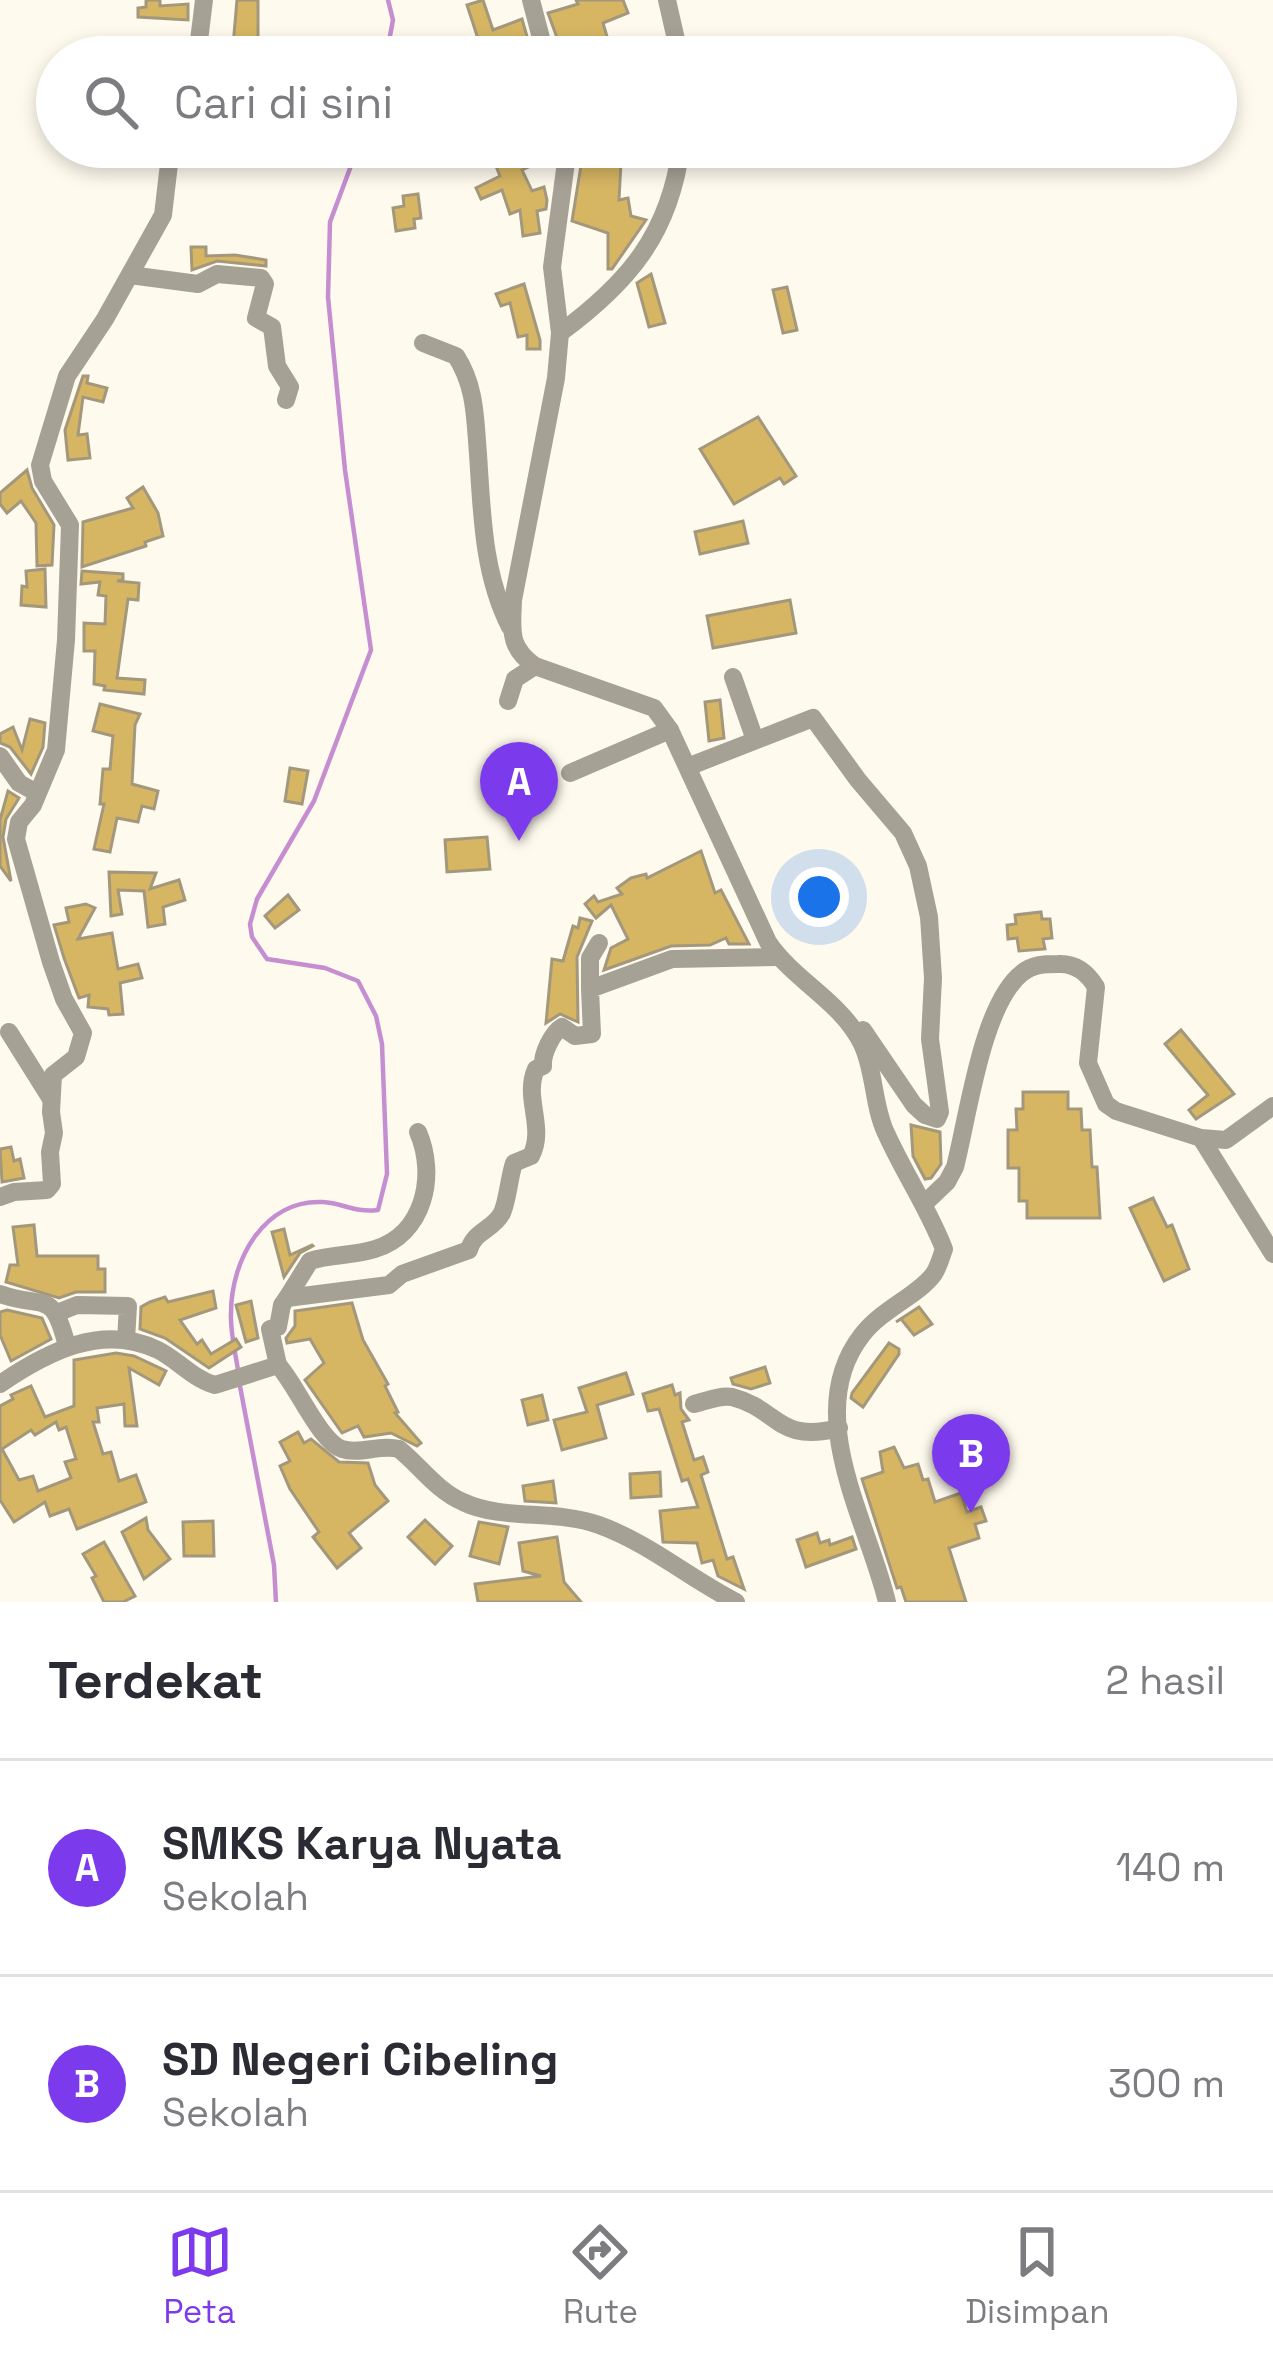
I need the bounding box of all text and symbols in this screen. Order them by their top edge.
search box [36,36,1237,168]
icon: search [78,69,144,135]
text: Cari di sini [174,74,393,131]
pin: A [480,742,558,841]
your location [789,867,849,927]
pin: B [932,1414,1010,1513]
text: Terdekat [48,1648,263,1713]
text: 2 hasil [1106,1656,1225,1705]
text: SMKS Karya Nyata [162,1815,561,1872]
text: A [75,1843,99,1892]
text: 140 m [1116,1843,1225,1892]
text: Sekolah [162,1872,309,1921]
text: SD Negeri Cibeling [162,2031,559,2088]
text: B [74,2059,100,2108]
text: 300 m [1108,2059,1225,2108]
text: Sekolah [162,2088,309,2137]
tab: Peta [164,2219,236,2333]
tab: Rute [563,2219,638,2333]
tab: Disimpan [965,2219,1109,2333]

